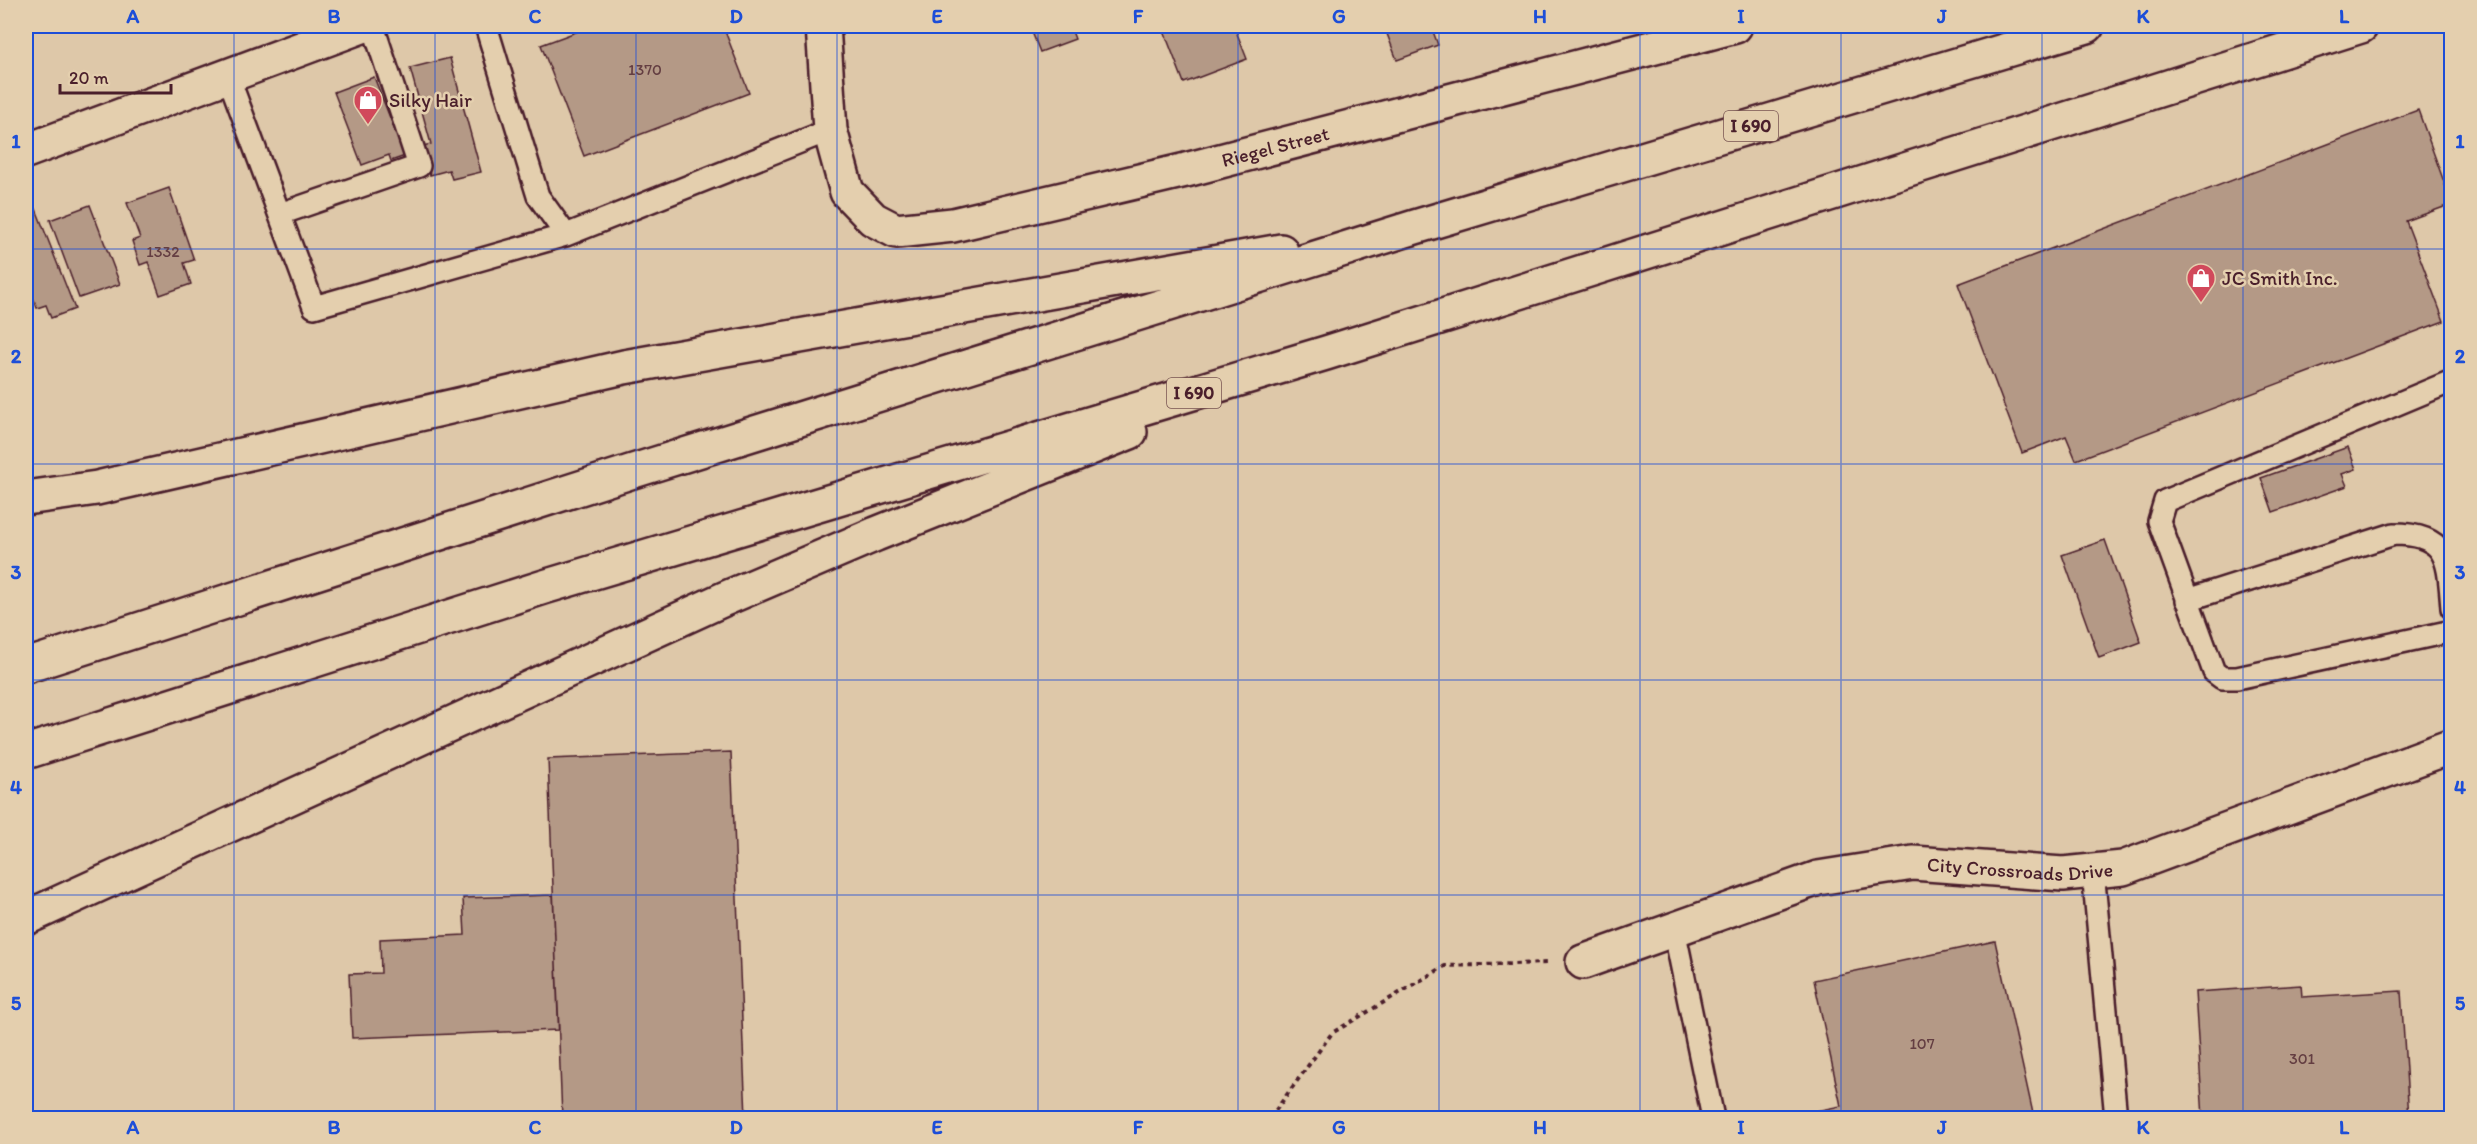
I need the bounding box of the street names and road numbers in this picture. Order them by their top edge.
road number: I 690 [1724,111,1778,141]
street label: Riegel Street [1219,121,1332,172]
road number: I 690 [1167,378,1221,408]
street label: City Crossroads Drive [1926,852,2114,886]

